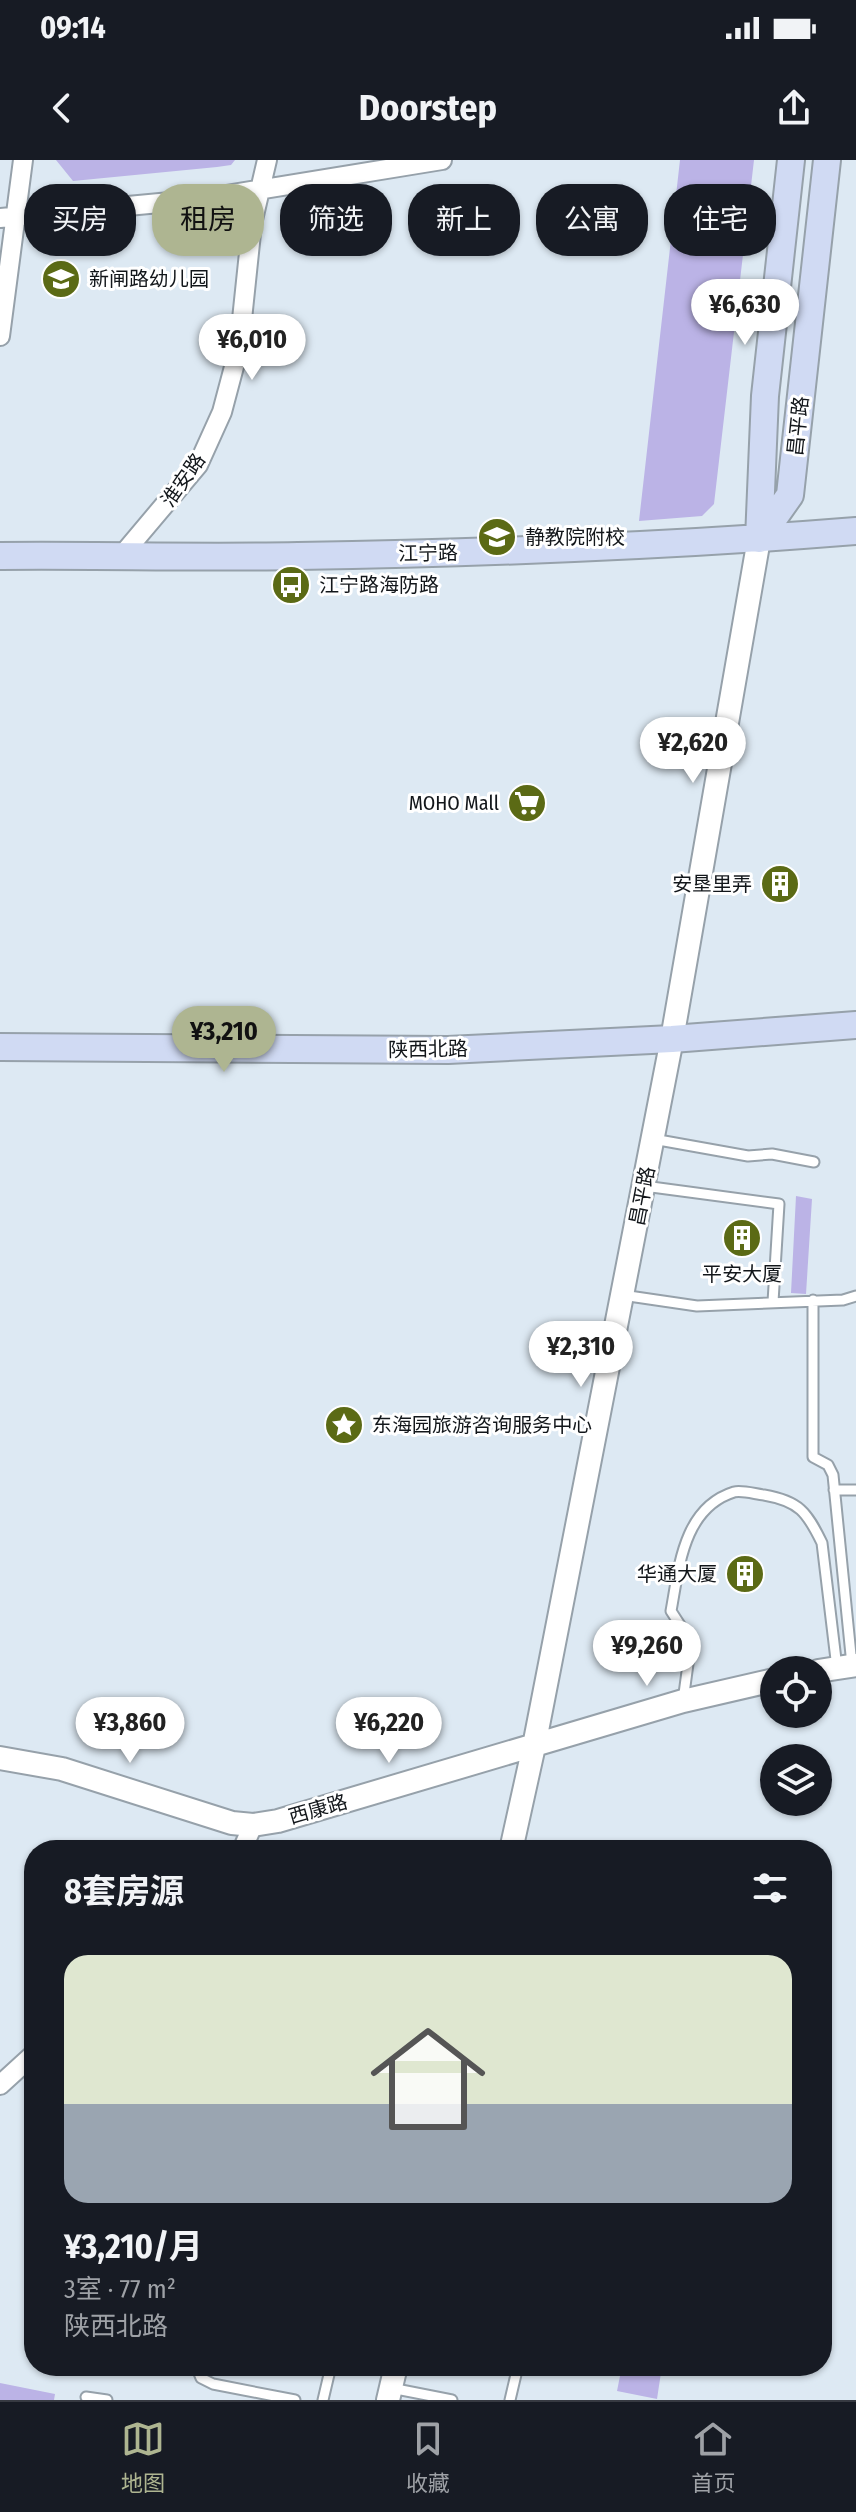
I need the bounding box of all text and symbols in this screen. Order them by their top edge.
text: 09:14 [40,10,106,46]
icon: back [40,86,84,130]
text: Doorstep [359,86,497,130]
icon: share [772,86,816,130]
chip: 买房 [24,184,136,256]
chip: 租房 [152,184,264,256]
chip: 筛选 [280,184,392,256]
chip: 新上 [408,184,520,256]
chip: 公寓 [536,184,648,256]
chip: 住宅 [664,184,776,256]
school or university icon: 新闸路幼儿园 [40,258,82,300]
place label: 新闸路幼儿园 [89,267,209,291]
pin: ¥6,630 [680,279,810,347]
text: ¥6,630 [709,289,781,320]
pin: ¥6,010 [187,314,317,382]
text: ¥6,010 [217,324,287,355]
street label: 昌平路 [783,395,813,457]
street label: 淮安路 [156,449,210,511]
school or university icon: 静教院附校 [476,516,518,558]
place label: 静教院附校 [525,525,625,549]
street label: 江宁路 [398,540,458,566]
bus stop icon: 江宁路海防路 [270,564,312,606]
place label: 江宁路海防路 [319,573,439,597]
pin: ¥2,620 [628,717,758,785]
text: ¥2,620 [658,727,728,758]
supermarket icon: MOHO Mall [506,782,548,824]
place label: MOHO Mall [409,791,499,815]
building icon: 安垦里弄 [759,863,801,905]
place label: 安垦里弄 [672,872,752,896]
pin: ¥3,210 [159,1006,289,1074]
text: ¥3,210 [190,1016,258,1047]
street label: 陕西北路 [388,1036,468,1062]
street label: 昌平路 [624,1164,660,1228]
building icon: 平安大厦 [721,1217,763,1259]
place label: 平安大厦 [702,1262,782,1286]
pin: ¥2,310 [516,1321,646,1389]
text: ¥2,310 [547,1331,615,1362]
place icon: 东海园旅游咨询服务中心 [323,1404,365,1446]
place label: 东海园旅游咨询服务中心 [372,1413,592,1437]
building icon: 华通大厦 [724,1553,766,1595]
place label: 华通大厦 [637,1562,717,1586]
pin: ¥9,260 [582,1620,712,1688]
text: ¥9,260 [611,1630,683,1661]
map controls [760,1656,832,1816]
button: locate [760,1656,832,1728]
pin: ¥3,860 [65,1697,195,1765]
pin: ¥6,220 [324,1697,454,1765]
text: ¥3,860 [94,1707,166,1738]
text: ¥6,220 [354,1707,424,1738]
button: layers [760,1744,832,1816]
street label: 西康路 [286,1789,350,1829]
icon: filters [748,1866,792,1910]
text: 8套房源 [64,1871,184,1912]
icon: home [356,2007,500,2151]
text: ¥3,210/月 [64,2226,203,2267]
text: 3室 · 77 m² [64,2274,176,2305]
text: 陕西北路 [64,2311,168,2342]
tab: 地图 [121,2417,165,2497]
tab: 收藏 [406,2417,450,2497]
tab: 首页 [691,2417,735,2497]

